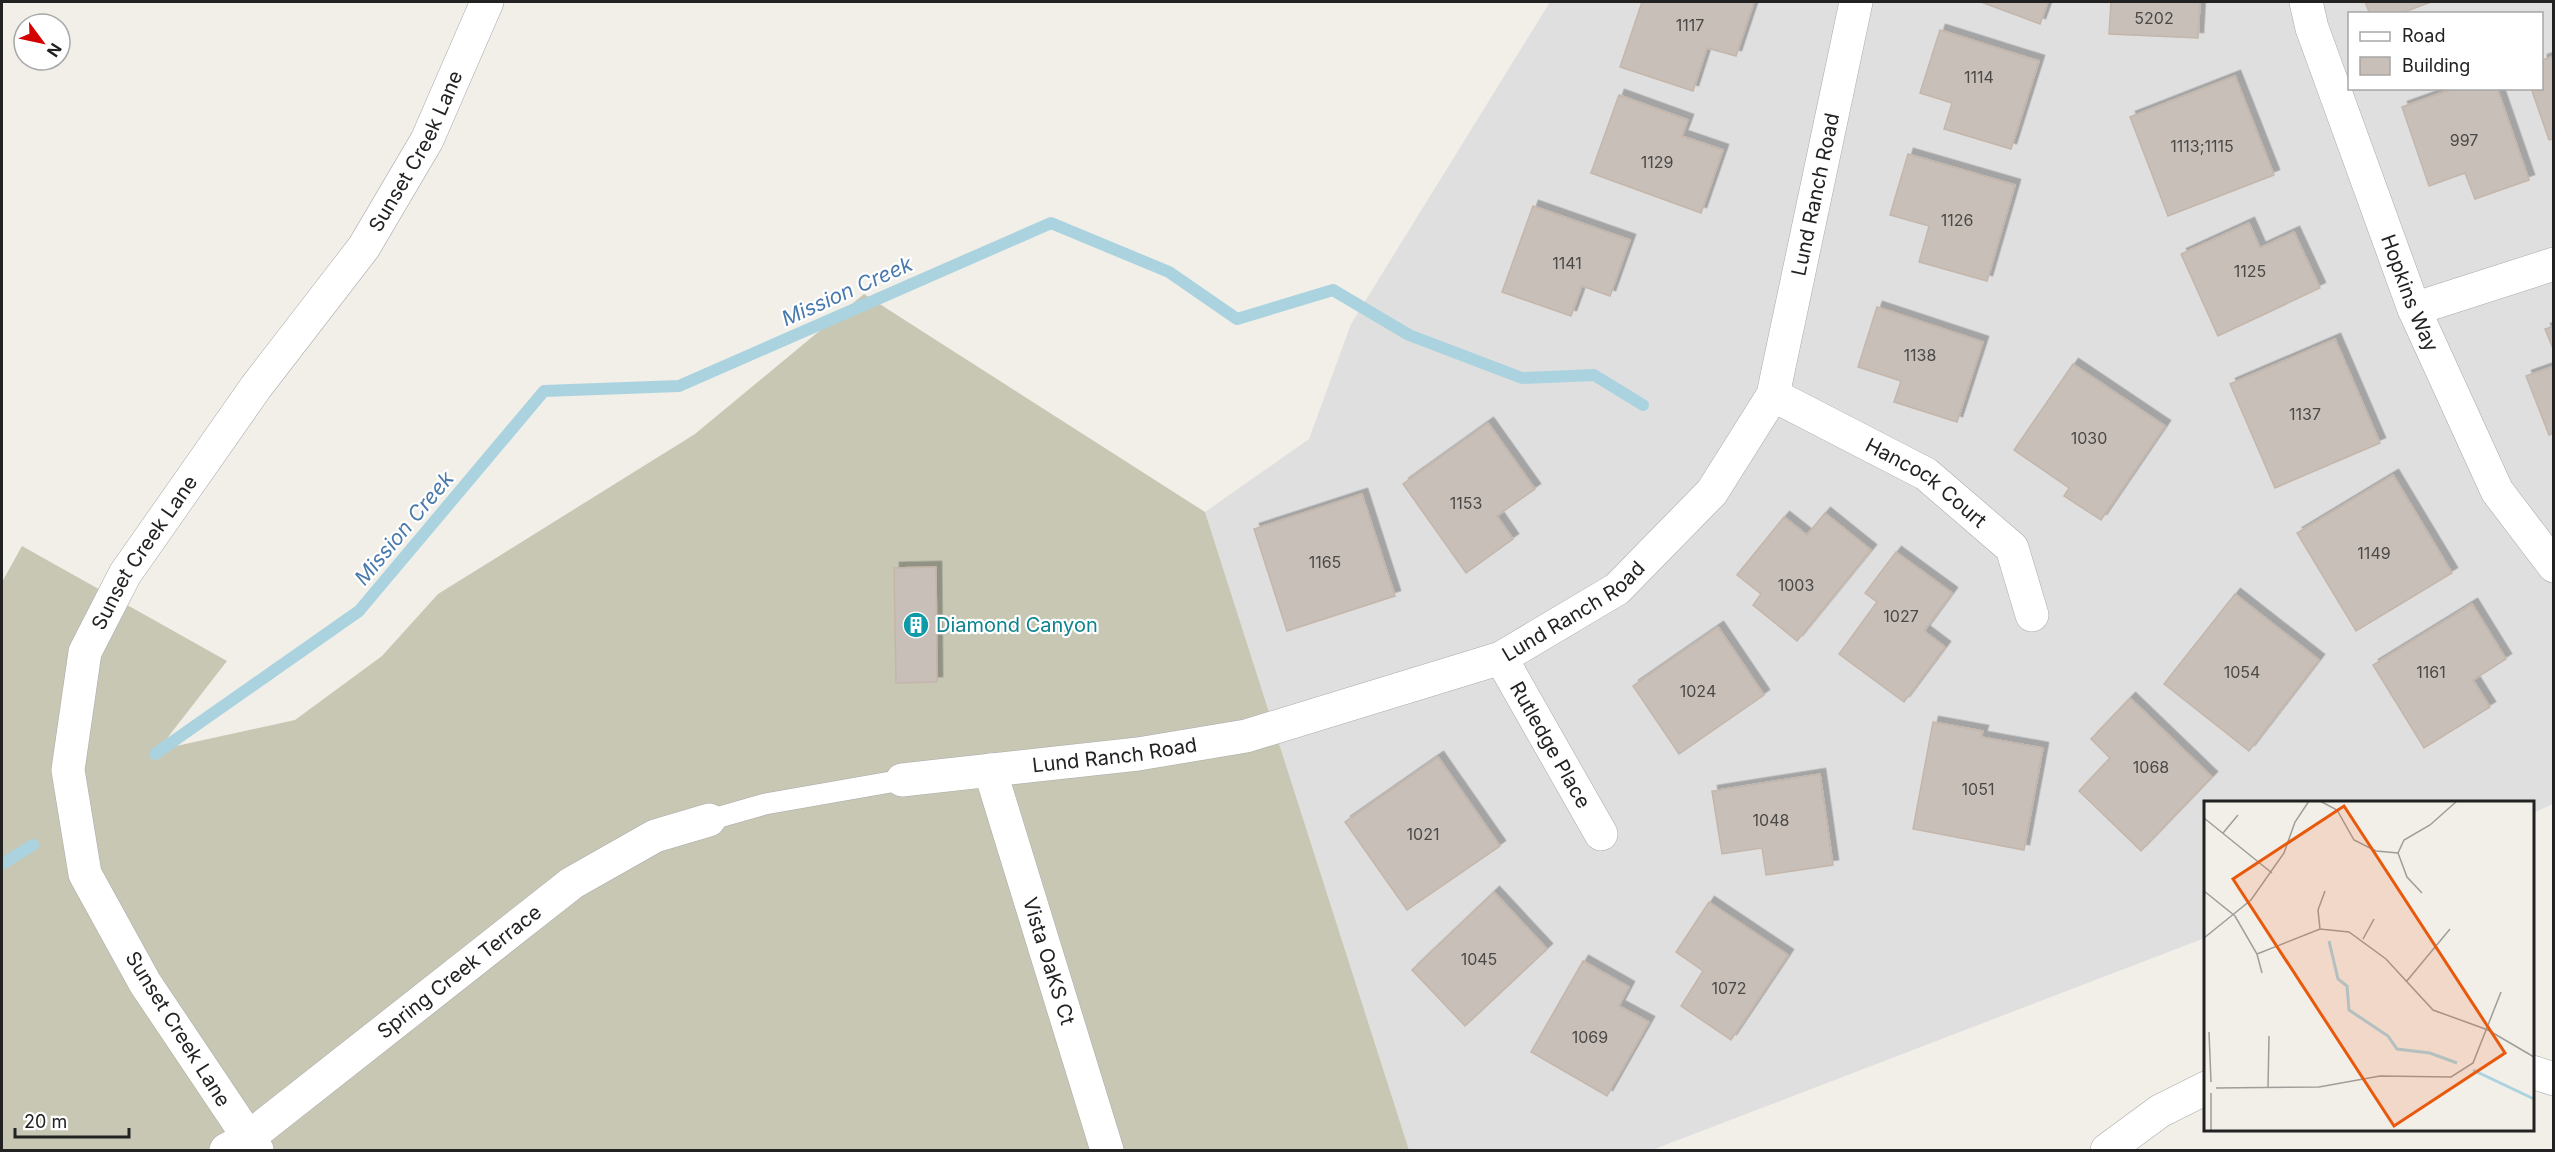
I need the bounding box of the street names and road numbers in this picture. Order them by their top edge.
street label: Sunset Creek Lane [364,67,468,236]
street label: Lund Ranch Road [1787,111,1844,278]
street label: Hopkins Way [2376,231,2444,355]
street label: Hancock Court [1862,433,1992,533]
street label: Sunset Creek Lane [86,471,202,634]
street label: Lund Ranch Road [1498,556,1650,667]
street label: Rutledge Place [1505,677,1596,812]
street label: Lund Ranch Road [1031,732,1199,778]
street label: Vista OaKS Ct [1018,894,1080,1028]
street label: Spring Creek Terrace [373,900,546,1044]
street label: Sunset Creek Lane [120,947,236,1111]

